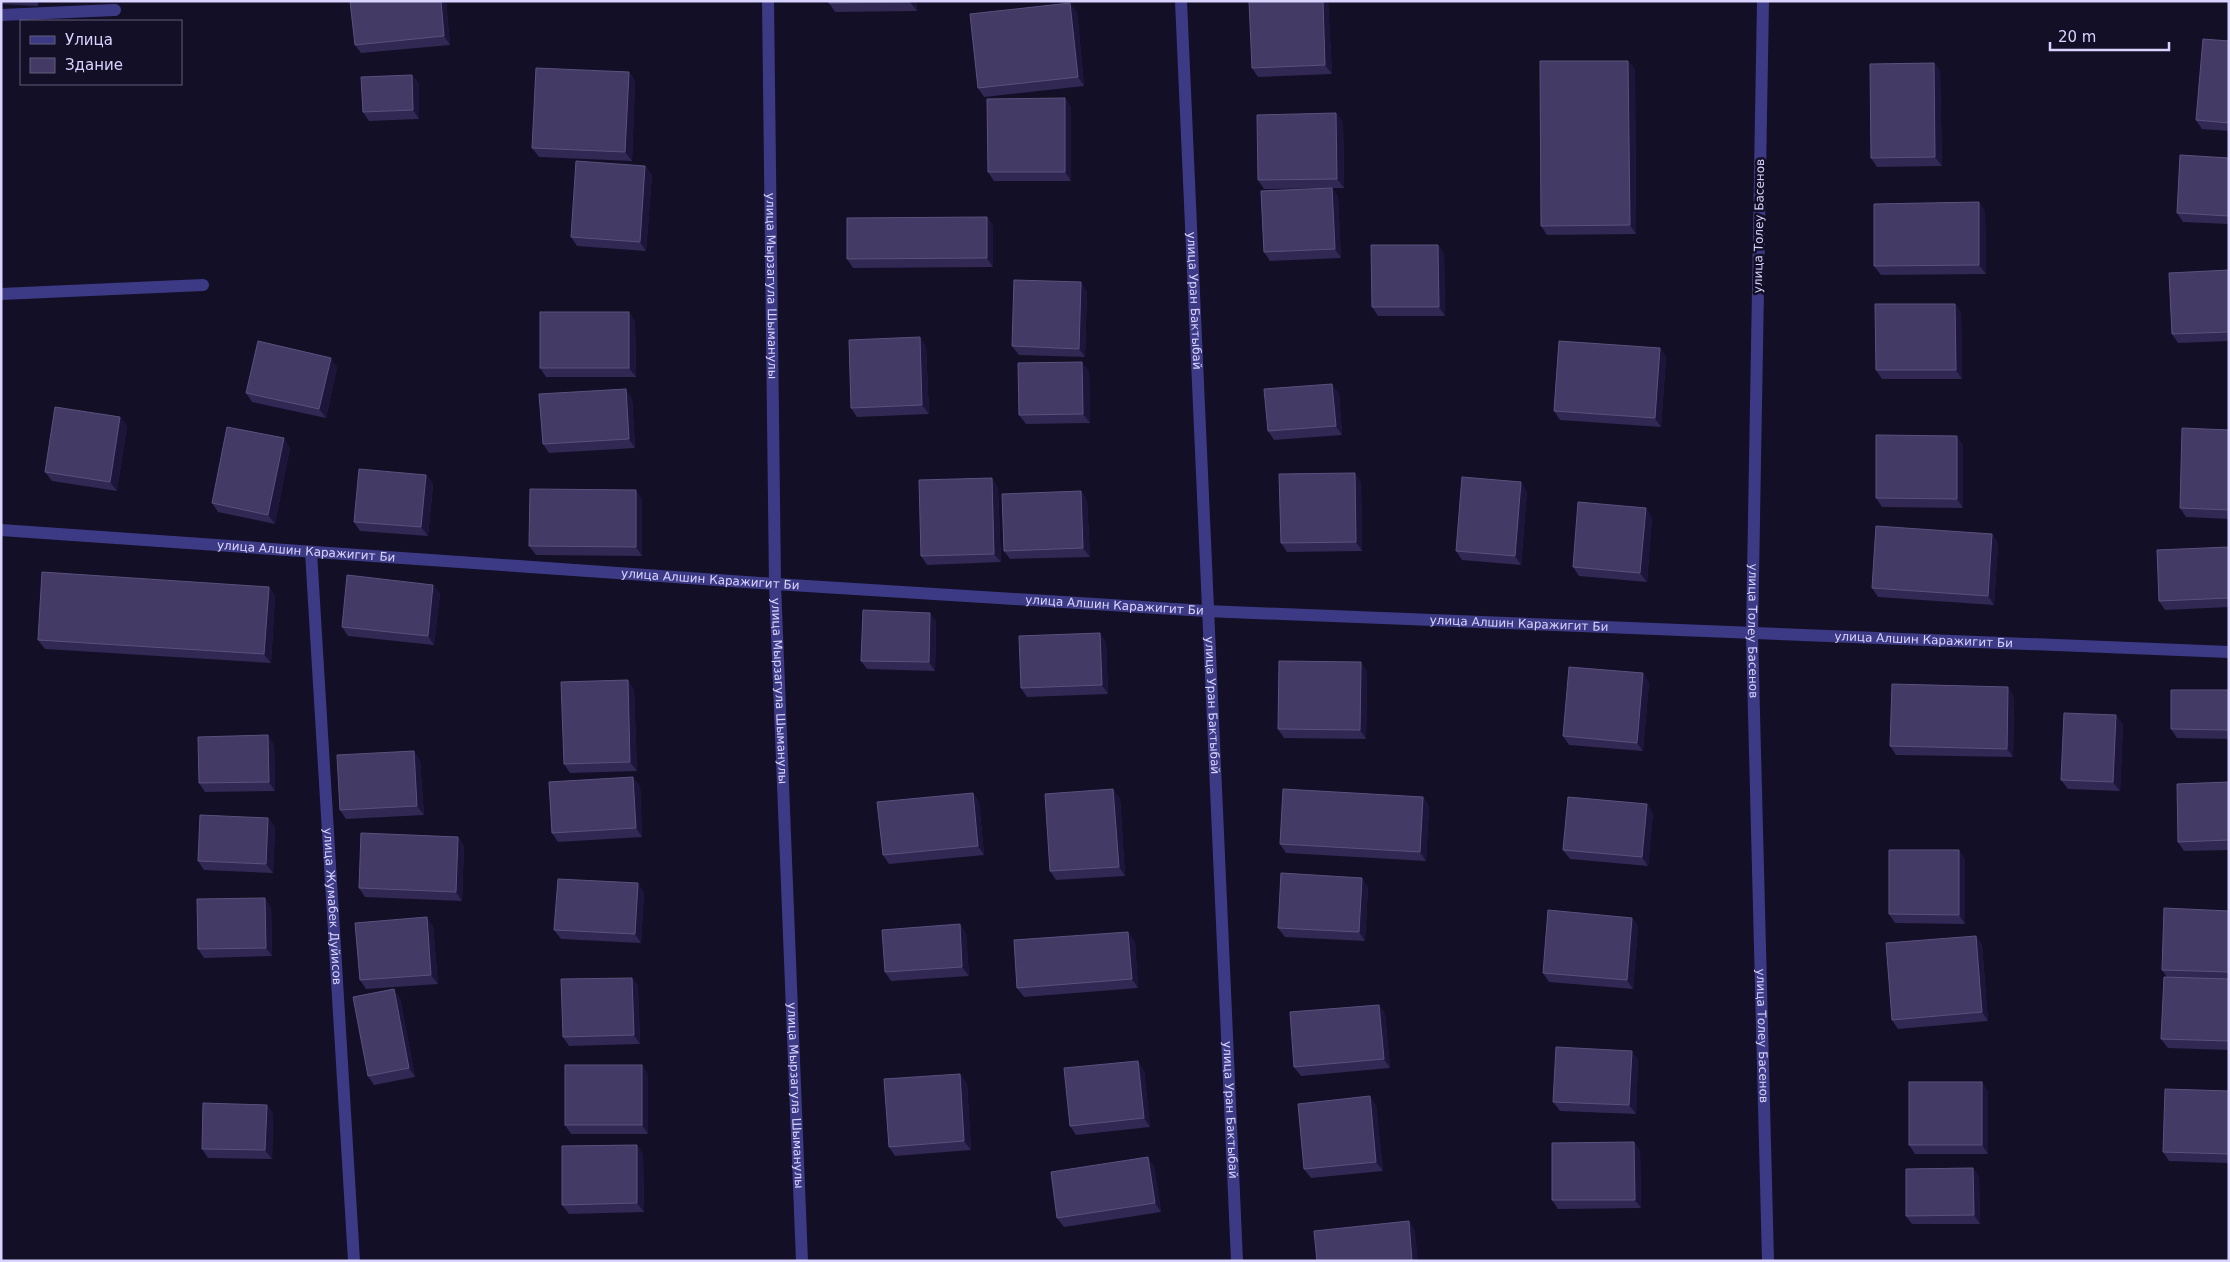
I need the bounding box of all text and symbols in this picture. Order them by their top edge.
legend [20,20,182,85]
scale bar [2050,20,2169,52]
text: 20 m [2058,28,2096,46]
text: Улица [65,31,113,49]
text: Здание [65,56,123,74]
street label: улица Толеу Басенов [1751,159,1767,293]
street label: улица Мырзагула Шыманулы [763,193,780,379]
street label: улица Уран Бактыбай [1184,232,1204,370]
street label: улица Алшин Каражигит Би [217,538,396,565]
street label: улица Толеу Басенов [1745,564,1761,698]
street label: улица Алшин Каражигит Би [621,566,800,593]
street label: улица Алшин Каражигит Би [1025,593,1204,618]
street label: улица Мырзагула Шыманулы [769,598,790,784]
street label: улица Алшин Каражигит Би [1429,613,1609,634]
street label: улица Алшин Каражигит Би [1834,629,2013,650]
street label: улица Уран Бактыбай [1202,636,1222,774]
street label: улица Жумабек Дуйисов [321,827,344,985]
street label: улица Толеу Басенов [1754,968,1771,1103]
street label: улица Мырзагула Шыманулы [785,1002,806,1189]
street label: улица Уран Бактыбай [1220,1041,1240,1179]

